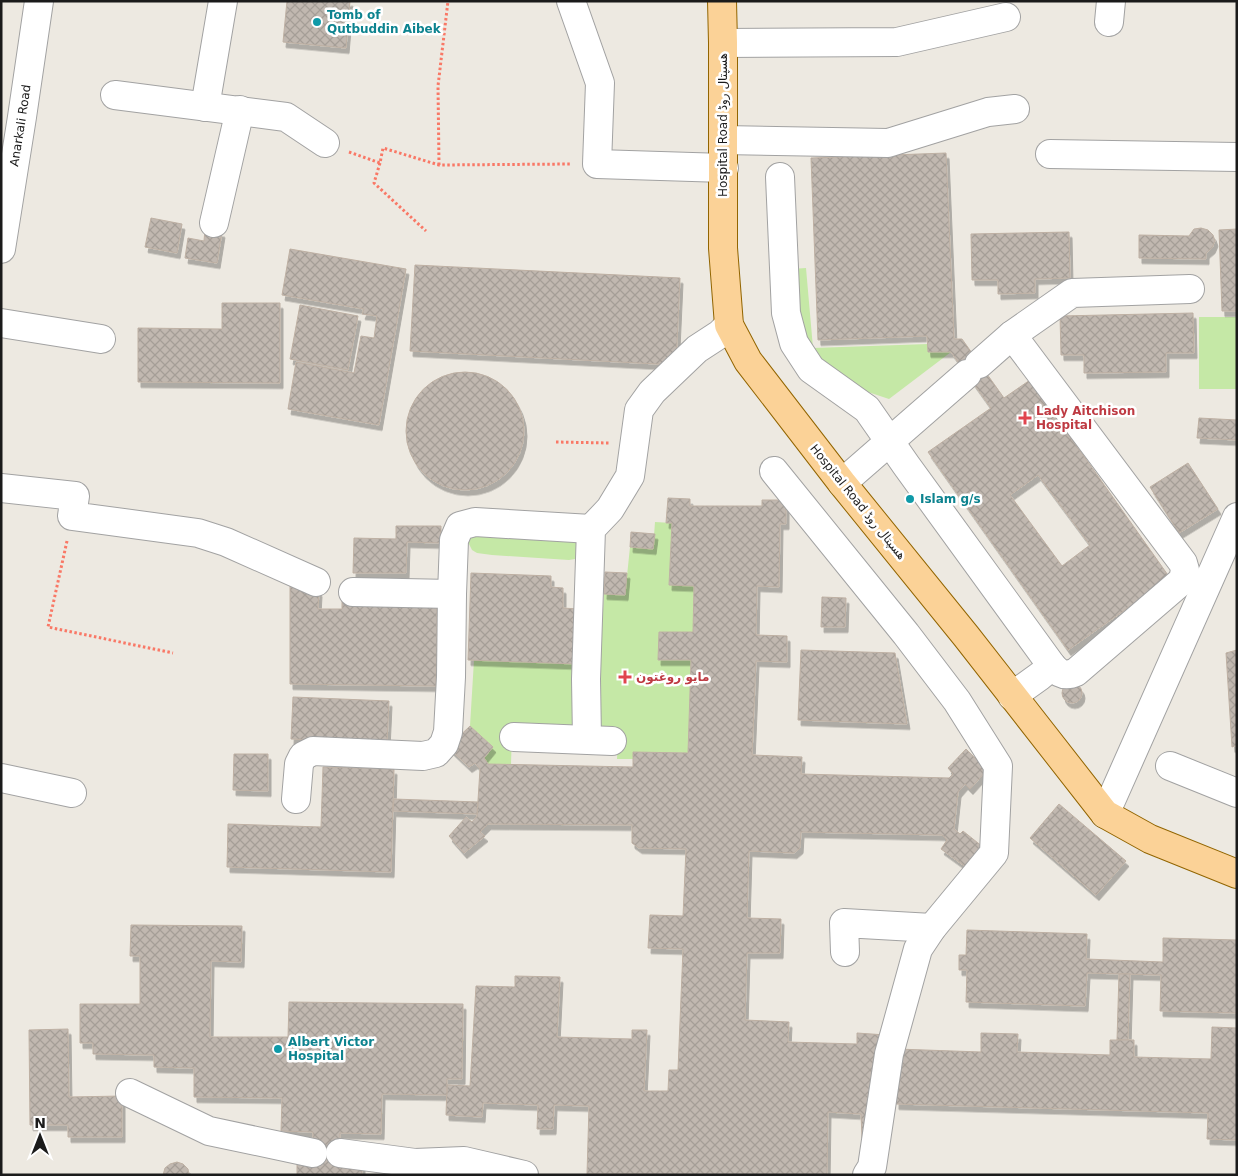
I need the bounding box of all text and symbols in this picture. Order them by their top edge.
place label: Tomb of Qutbuddin Aibek [327,8,442,36]
marker: Tomb of Qutbuddin Aibek [311,16,323,28]
street label: Hospital Road ھسپتال روڈ [716,53,731,197]
street label: Anarkali Road [7,84,34,168]
place label: Lady Aitchison Hospital [1036,404,1135,432]
marker: Lady Aitchison Hospital [1018,411,1032,425]
street label: Hospital Road ھسپتال روڈ [806,442,909,563]
place label: Islam g/s [920,492,981,506]
marker: Islam g/s [904,493,916,505]
marker: مایو روغتون [618,670,632,684]
place label: مایو روغتون [636,670,709,685]
place label: Albert Victor Hospital [288,1035,374,1063]
marker: Albert Victor Hospital [272,1043,284,1055]
north arrow [15,1111,65,1161]
text: N [34,1115,46,1131]

